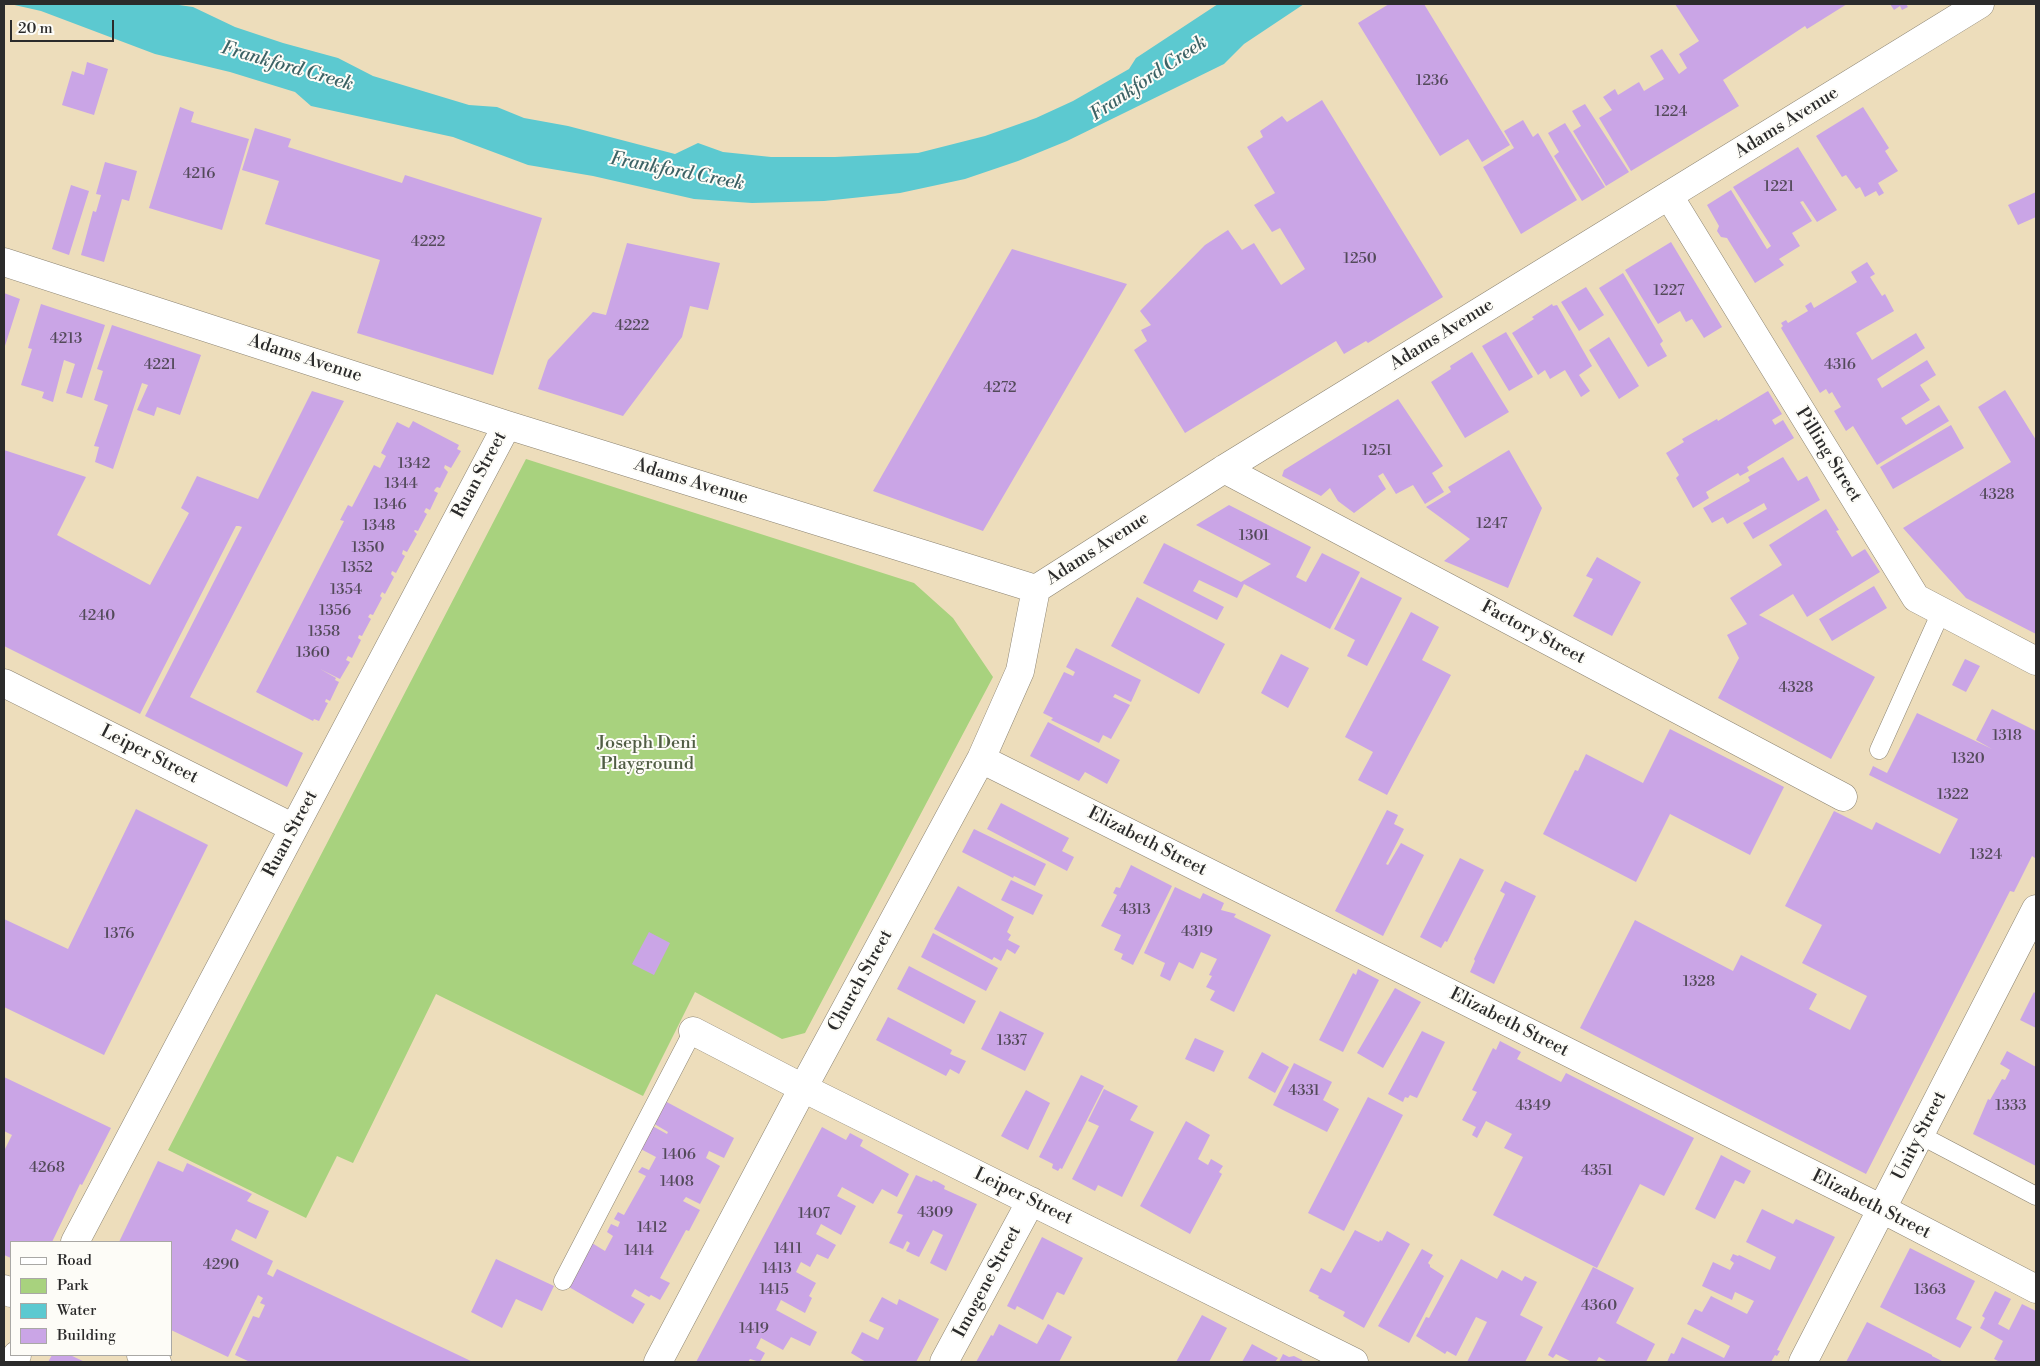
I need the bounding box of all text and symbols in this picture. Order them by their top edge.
scale bar [12,10,116,42]
text: 20 m [18,19,53,38]
water label: Frankford Creek [1086,31,1212,127]
water label: Frankford Creek [218,37,356,97]
house number: 1236 [1416,72,1448,90]
street label: Adams Avenue [1731,83,1843,163]
house number: 1224 [1655,103,1687,121]
water label: Frankford Creek [608,148,746,196]
house number: 4216 [183,165,215,183]
house number: 1221 [1764,178,1794,196]
house number: 4222 [411,233,445,251]
house number: 1250 [1343,250,1377,268]
house number: 1227 [1653,282,1685,300]
street label: Adams Avenue [1386,295,1498,375]
house number: 4222 [615,317,649,335]
house number: 4213 [50,330,82,348]
street label: Adams Avenue [246,330,364,388]
house number: 4221 [144,356,176,374]
house number: 4316 [1824,356,1856,374]
house number: 4272 [983,379,1017,397]
street label: Pilling Street [1790,404,1866,506]
street label: Ruan Street [448,428,512,522]
house number: 1251 [1362,442,1392,460]
street label: Adams Avenue [631,454,751,510]
house number: 1342 [398,455,430,473]
house number: 1344 [384,475,418,493]
house number: 4328 [1980,486,2014,504]
house number: 1346 [374,496,406,514]
street label: Adams Avenue [1043,508,1153,590]
house number: 1247 [1476,515,1508,533]
house number: 1348 [362,517,396,535]
house number: 1301 [1239,527,1269,545]
house number: 1350 [352,539,384,557]
house number: 1352 [341,559,373,577]
house number: 1354 [330,581,362,599]
street label: Factory Street [1477,596,1589,670]
house number: 1356 [319,602,351,620]
house number: 4240 [79,607,115,625]
house number: 1358 [308,623,340,641]
house number: 1360 [296,644,330,662]
house number: 4328 [1779,679,1813,697]
street label: Leiper Street [97,721,201,789]
house number: 1318 [1992,727,2022,745]
park label: Joseph Deni Playground [597,733,697,776]
house number: 1320 [1951,750,1985,768]
house number: 1322 [1937,786,1969,804]
street label: Ruan Street [259,787,323,881]
street label: Elizabeth Street [1084,803,1210,881]
house number: 1324 [1970,846,2002,864]
house number: 4313 [1119,901,1151,919]
house number: 4319 [1181,923,1213,941]
house number: 1376 [104,925,134,943]
street label: Church Street [824,926,898,1036]
house number: 1328 [1683,973,1715,991]
street label: Elizabeth Street [1446,984,1572,1062]
house number: 1337 [997,1032,1027,1050]
house number: 4331 [1288,1082,1320,1100]
street label: Unity Street [1888,1088,1952,1184]
house number: 4349 [1515,1097,1551,1115]
house number: 1333 [1995,1097,2027,1115]
house number: 1406 [662,1146,696,1164]
house number: 4268 [29,1159,65,1177]
house number: 4351 [1581,1162,1613,1180]
street label: Leiper Street [970,1164,1076,1230]
street label: Elizabeth Street [1808,1166,1934,1244]
house number: 1408 [660,1173,694,1191]
house number: 4309 [917,1204,953,1222]
house number: 1407 [798,1205,830,1223]
house number: 1412 [637,1219,667,1237]
street label: Imogene Street [950,1222,1026,1342]
house number: 1411 [774,1240,802,1258]
legend [10,1241,172,1356]
house number: 1414 [624,1242,654,1260]
text: Road [57,1251,92,1270]
house number: 4290 [203,1256,239,1274]
house number: 1413 [762,1260,792,1278]
text: Park [57,1276,88,1295]
house number: 1415 [759,1281,789,1299]
house number: 1363 [1914,1281,1946,1299]
house number: 4360 [1581,1297,1617,1315]
text: Water [57,1301,96,1320]
house number: 1419 [739,1320,769,1338]
text: Building [57,1326,116,1345]

